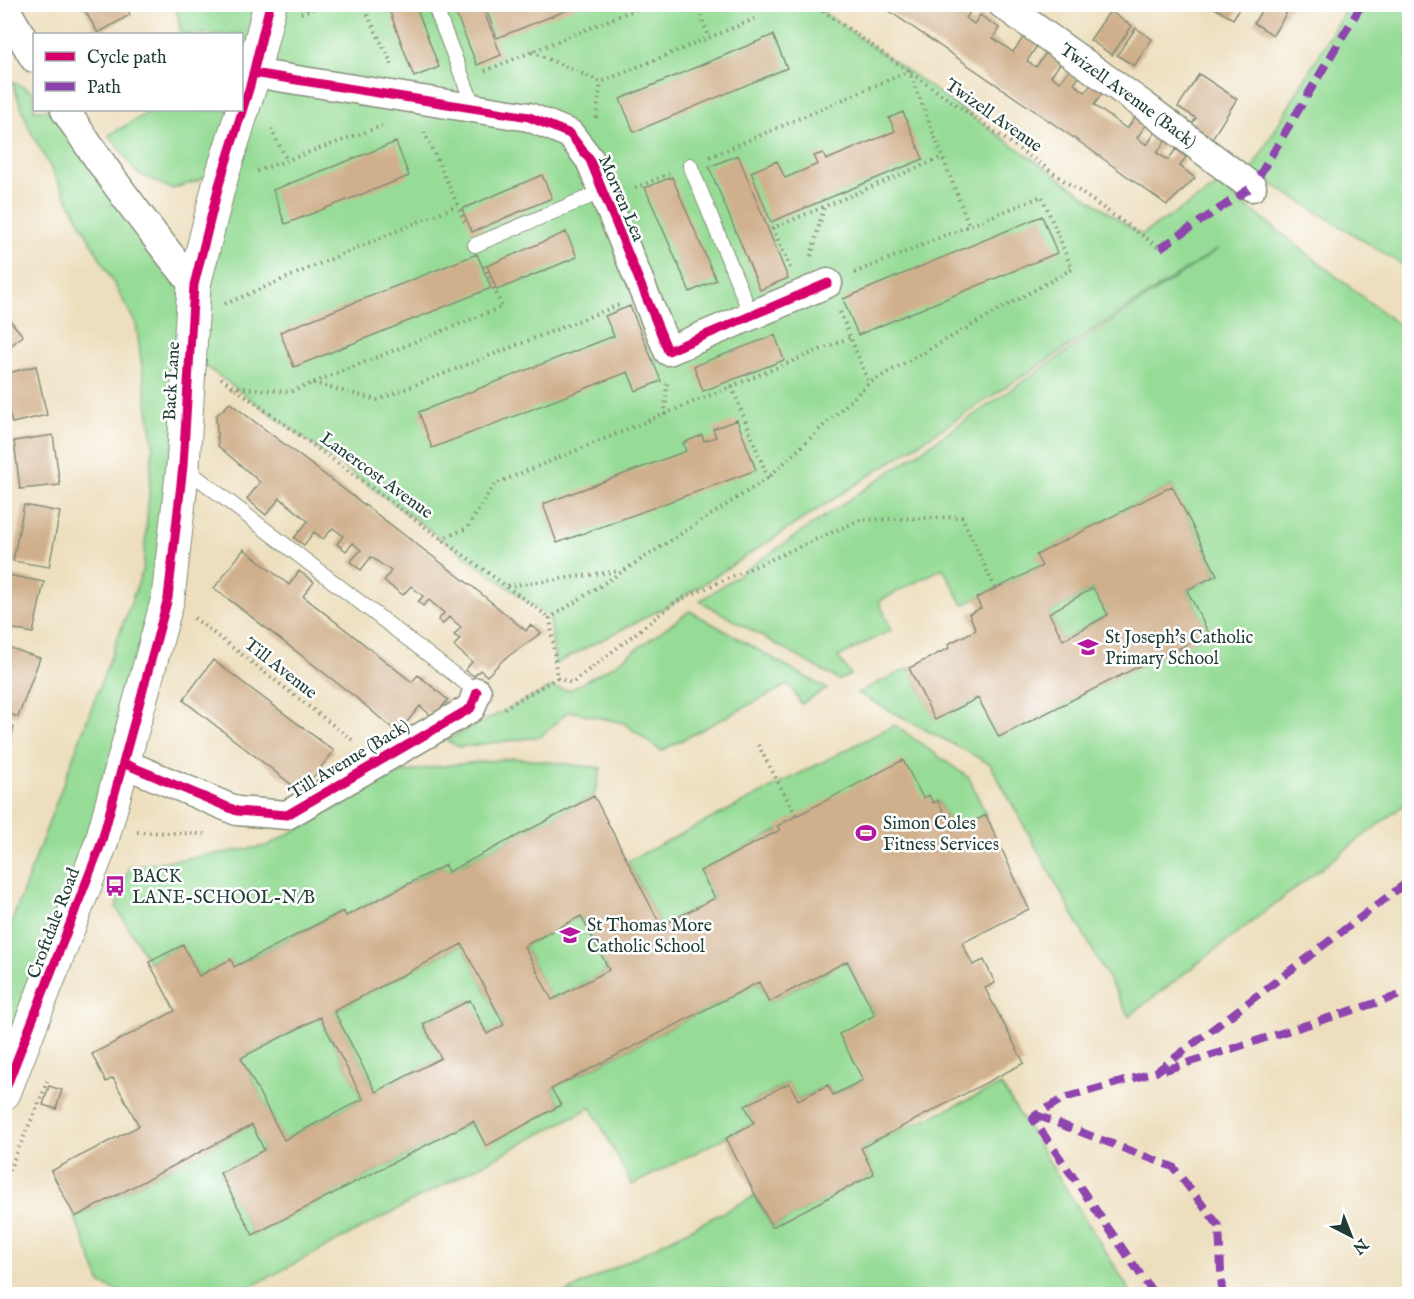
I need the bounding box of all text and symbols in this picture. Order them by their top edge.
legend [33,33,243,111]
street label: Twizell Avenue (Back) [1055,39,1201,154]
text: Cycle path [87,47,167,70]
street label: Twizell Avenue [940,74,1046,158]
text: Path [87,77,121,100]
street label: Morven Lea [592,152,649,245]
street label: Back Lane [159,341,186,421]
street label: Lanercost Avenue [315,428,437,525]
place label: St Joseph's Catholic Primary School [1105,627,1253,671]
street label: Till Avenue [239,633,321,705]
school or university icon: St Joseph's Catholic Primary School [1076,635,1100,659]
street label: Till Avenue (Back) [285,715,414,805]
place label: Simon Coles Fitness Services [883,813,999,857]
sports icon: Simon Coles Fitness Services [854,821,878,845]
street label: Croftdale Road [23,865,86,982]
place label: BACK LANE-SCHOOL-N/B [132,866,315,910]
bus stop icon: BACK LANE-SCHOOL-N/B [103,874,127,898]
place label: St Thomas More Catholic School [587,915,712,959]
school or university icon: St Thomas More Catholic School [558,923,582,947]
north arrow [1321,1206,1381,1266]
text: N [1348,1233,1372,1258]

